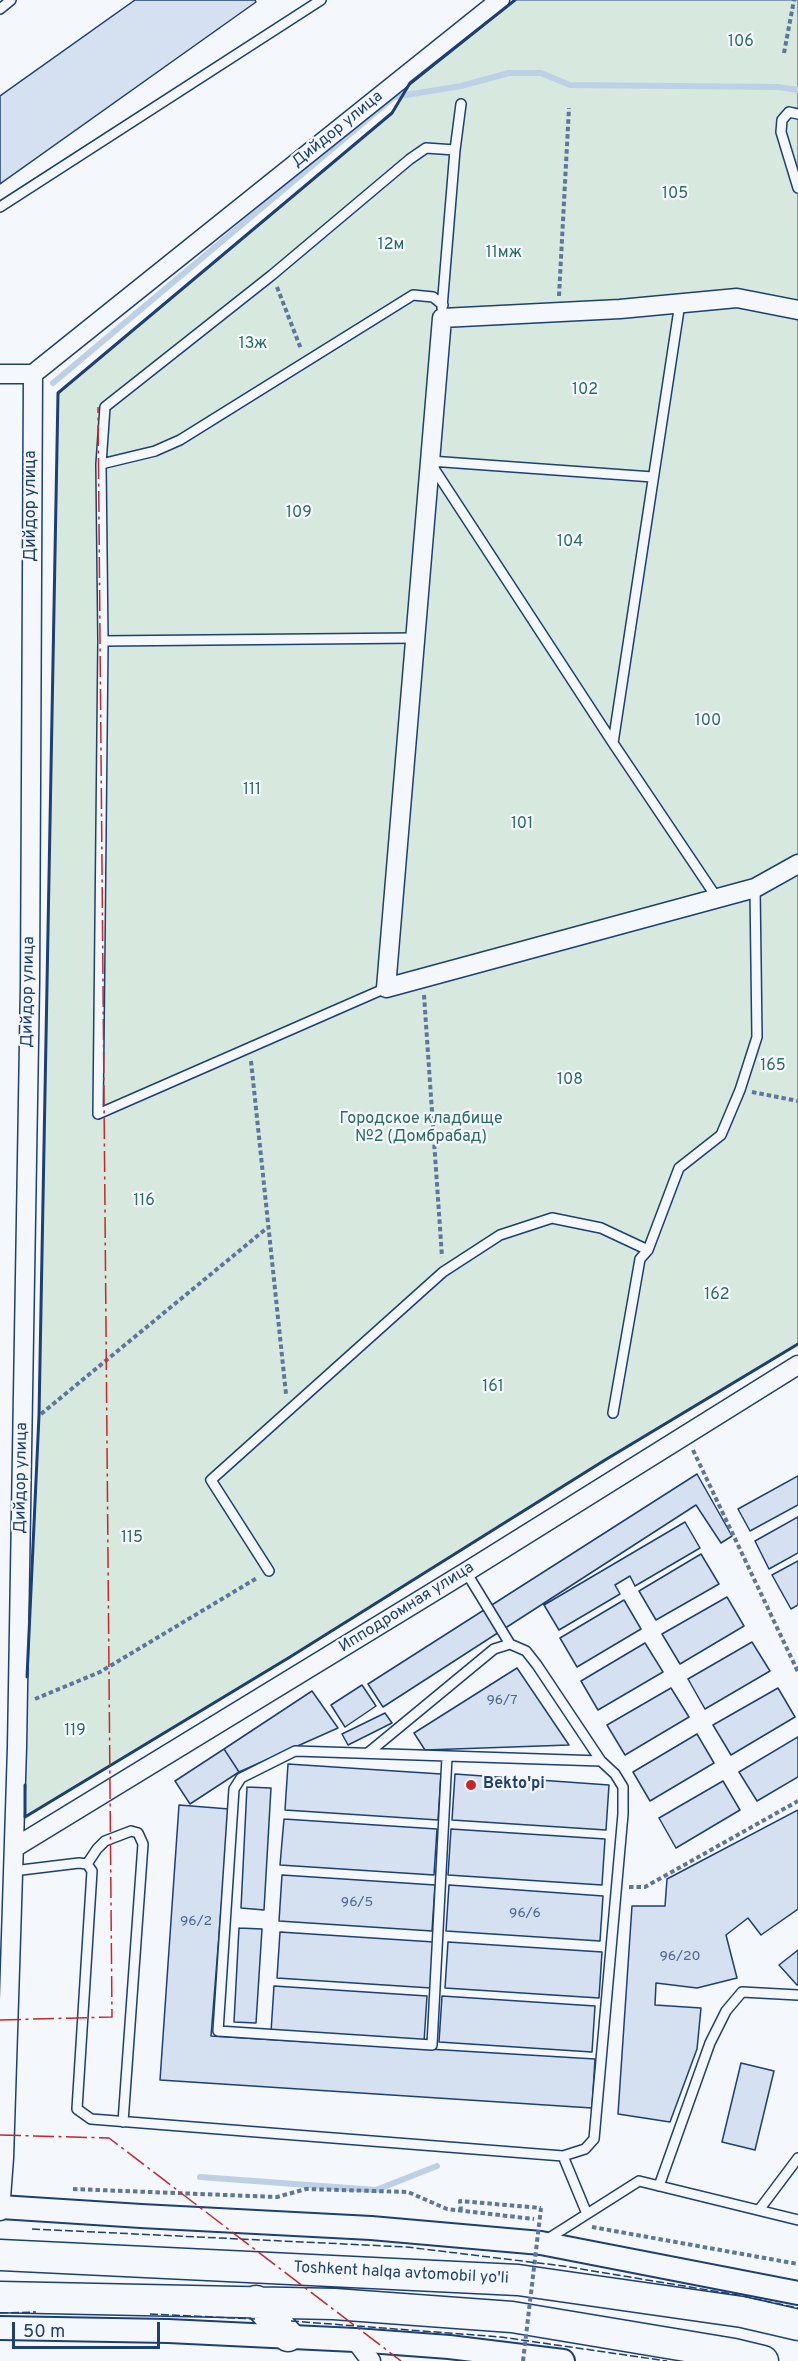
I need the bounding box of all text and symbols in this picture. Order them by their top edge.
park label: 106 [728,33,754,53]
street label: Дийдор улица [289,88,387,172]
park label: 105 [662,185,688,205]
park label: 12м [378,236,404,256]
park label: 11мж [486,244,522,264]
park label: 13ж [239,335,267,355]
park label: 102 [572,381,598,401]
street label: Дийдор улица [22,450,42,562]
park label: 109 [286,504,312,524]
park label: 104 [557,533,583,553]
park label: 100 [695,712,721,732]
park label: 111 [243,781,261,801]
park label: 101 [511,815,533,835]
street label: Дийдор улица [18,936,40,1048]
park label: 165 [760,1057,786,1077]
park label: 108 [557,1071,583,1091]
park label: Городское кладбище №2 (Домбрабад) [339,1110,503,1148]
park label: 116 [133,1192,155,1212]
park label: 162 [704,1286,730,1306]
park label: 161 [482,1378,504,1398]
street label: Дийдор улица [11,1422,33,1534]
park label: 115 [121,1529,143,1549]
street label: Ипподромная улица [336,1559,478,1657]
house number: 96/7 [486,1693,518,1709]
park label: 119 [64,1722,86,1742]
place label: Bekto'pi [483,1775,545,1795]
marker: Bekto'pi [464,1778,478,1792]
house number: 96/5 [341,1895,373,1911]
house number: 96/6 [509,1906,541,1922]
house number: 96/2 [180,1914,212,1930]
house number: 96/20 [659,1949,701,1965]
street label: Toshkent halqa avtomobil yo'li [293,2259,509,2289]
scale bar [15,2310,164,2348]
text: 50 m [23,2321,65,2344]

